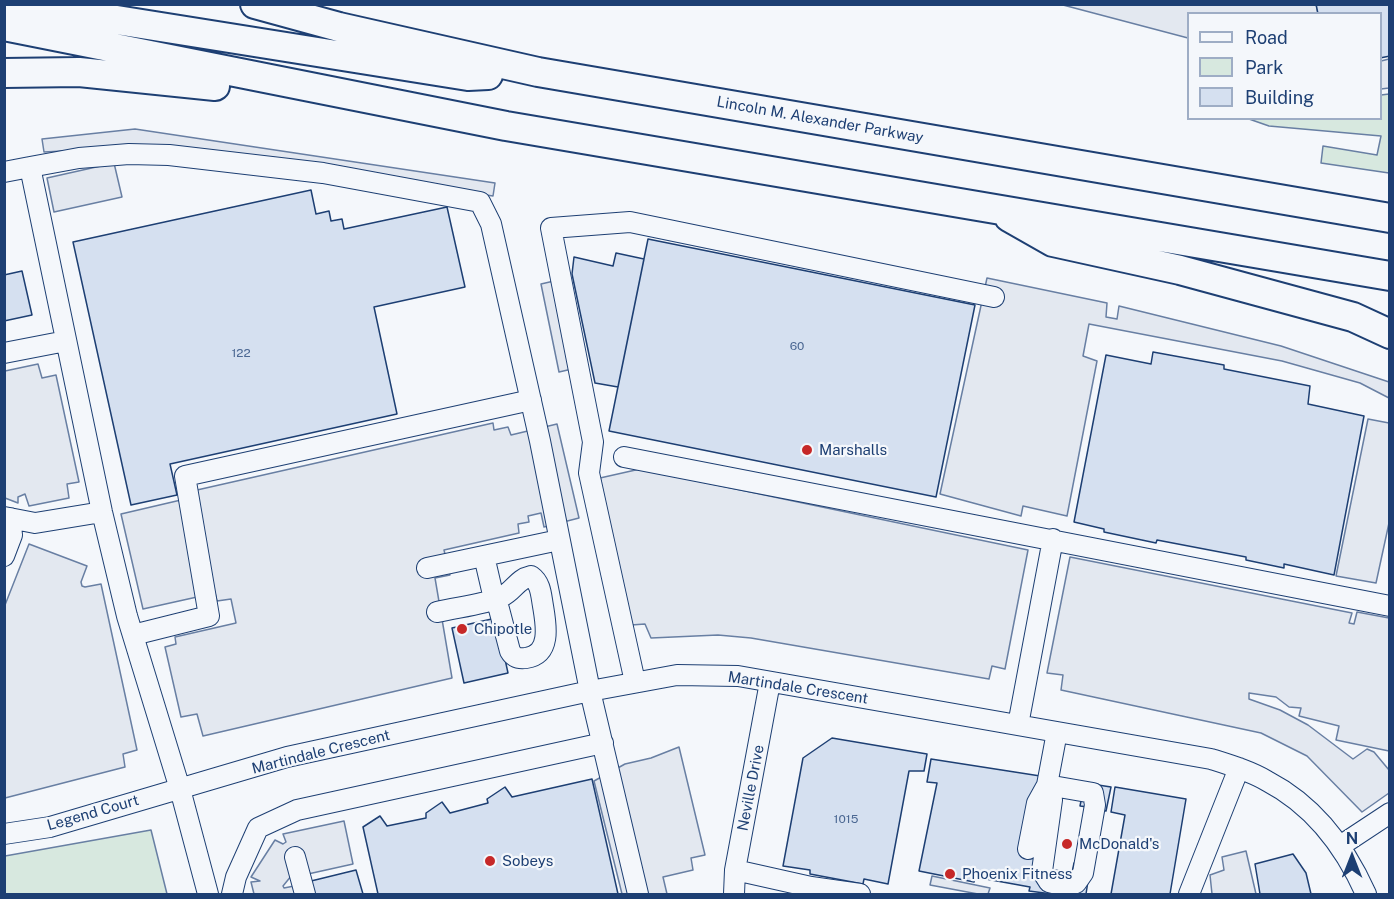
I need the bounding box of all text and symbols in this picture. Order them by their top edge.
legend [1187,12,1382,120]
text: Road [1245,27,1288,48]
text: Park [1245,57,1283,78]
text: Building [1245,87,1314,108]
street label: Lincoln M. Alexander Parkway [715,93,925,147]
house number: 60 [790,339,804,353]
house number: 122 [231,346,251,360]
place label: Marshalls [819,441,887,459]
marker: Marshalls [800,443,814,457]
place label: Chipotle [474,620,532,638]
marker: Chipotle [455,622,469,636]
street label: Martindale Crescent [727,668,869,708]
street label: Martindale Crescent [250,726,392,778]
street label: Neville Drive [734,743,768,833]
street label: Legend Court [45,791,141,835]
house number: 1015 [834,812,858,826]
north arrow [1322,827,1382,887]
text: N [1346,829,1358,848]
place label: McDonald's [1079,835,1159,853]
marker: McDonald's [1060,837,1074,851]
place label: Sobeys [502,852,553,870]
marker: Sobeys [483,854,497,868]
place label: Phoenix Fitness [962,865,1072,883]
marker: Phoenix Fitness [943,867,957,881]

